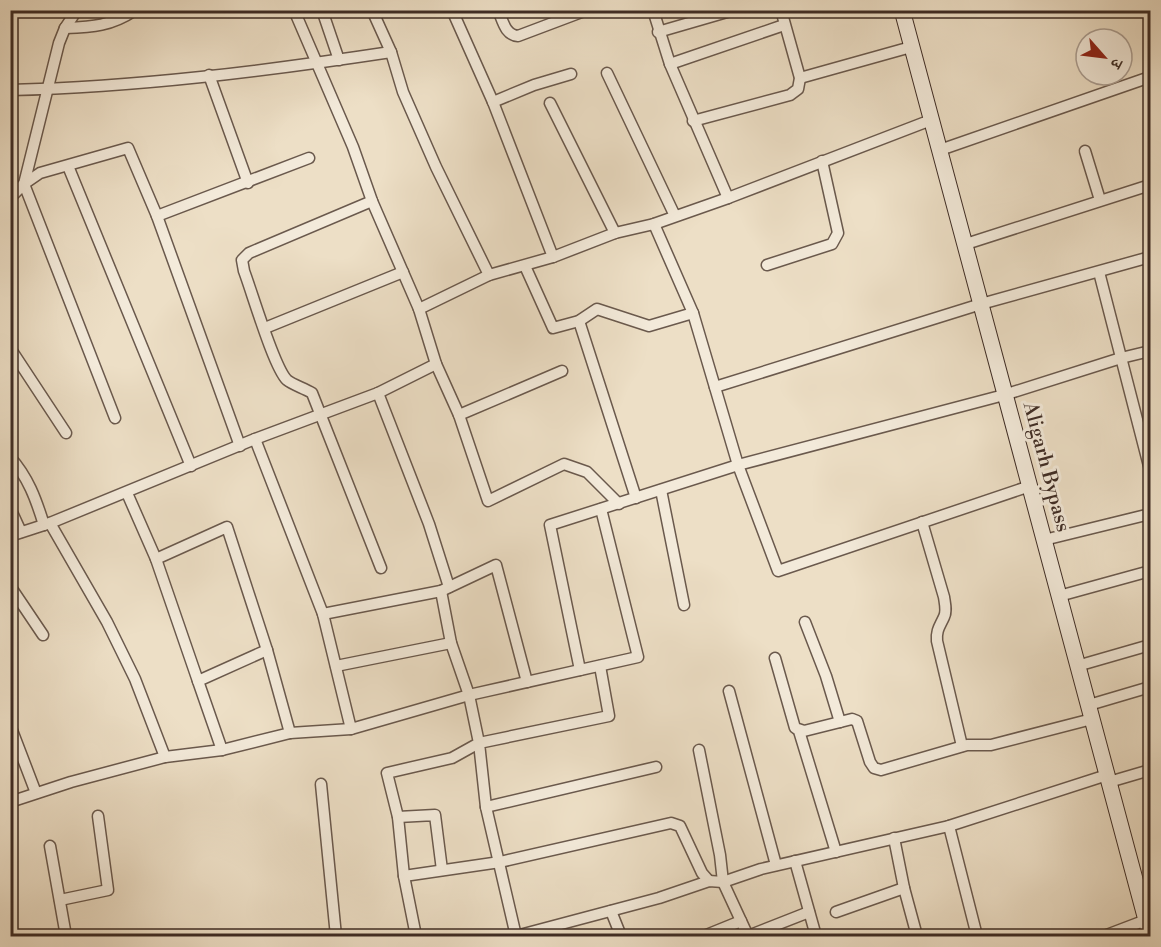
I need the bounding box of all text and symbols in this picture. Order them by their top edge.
north arrow [1074,27,1134,87]
text: उ [1105,54,1128,73]
street label: Aligarh Bypass [1016,398,1075,535]

